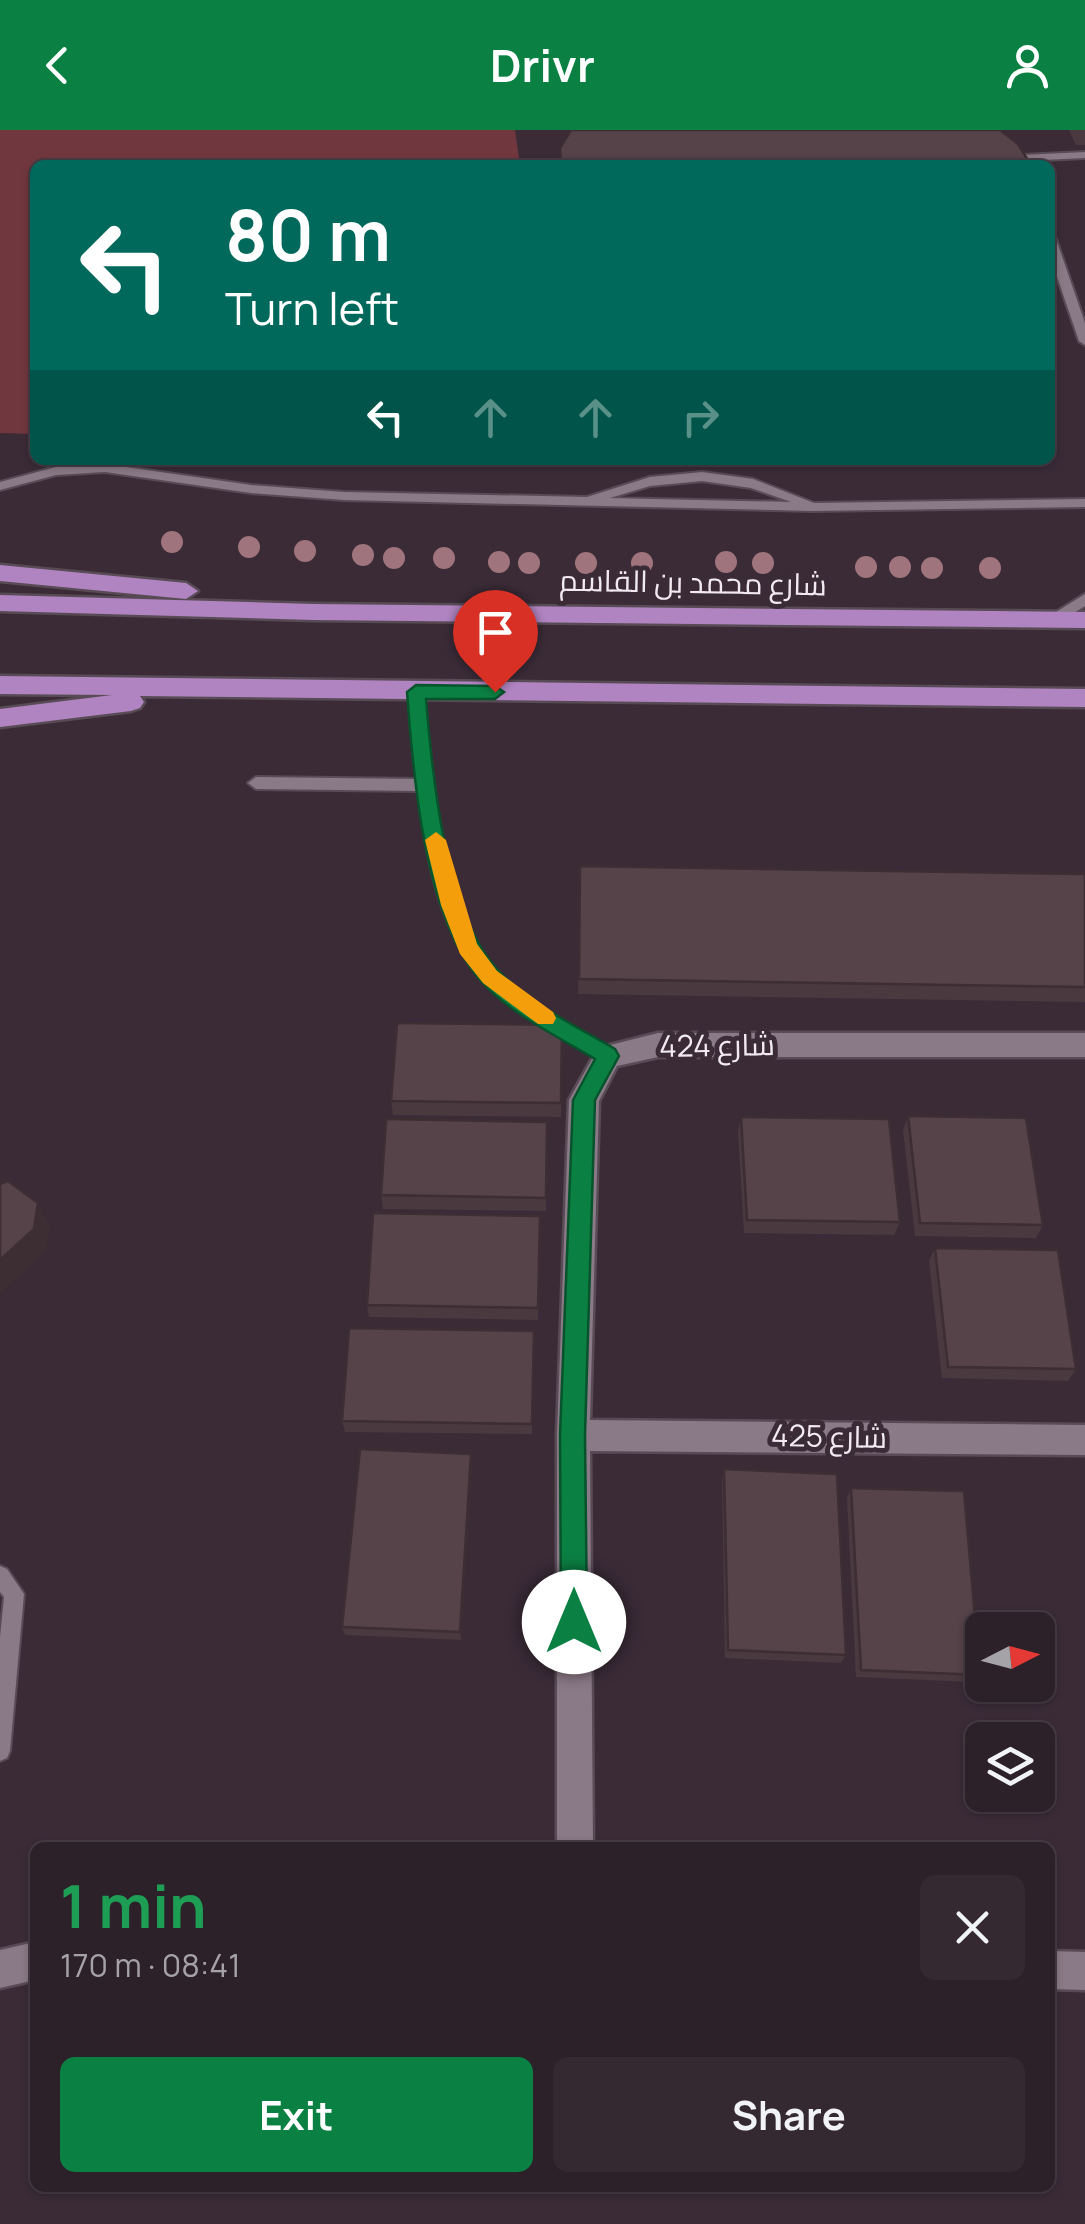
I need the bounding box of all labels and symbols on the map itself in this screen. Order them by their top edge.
street label: شارع محمد بن القاسم [559,559,827,605]
pin [453,590,538,693]
street label: شارع 424 [659,1023,775,1067]
street label: شارع 425 [771,1414,888,1458]
position arrow [522,1570,626,1674]
north arrow [965,1612,1055,1702]

